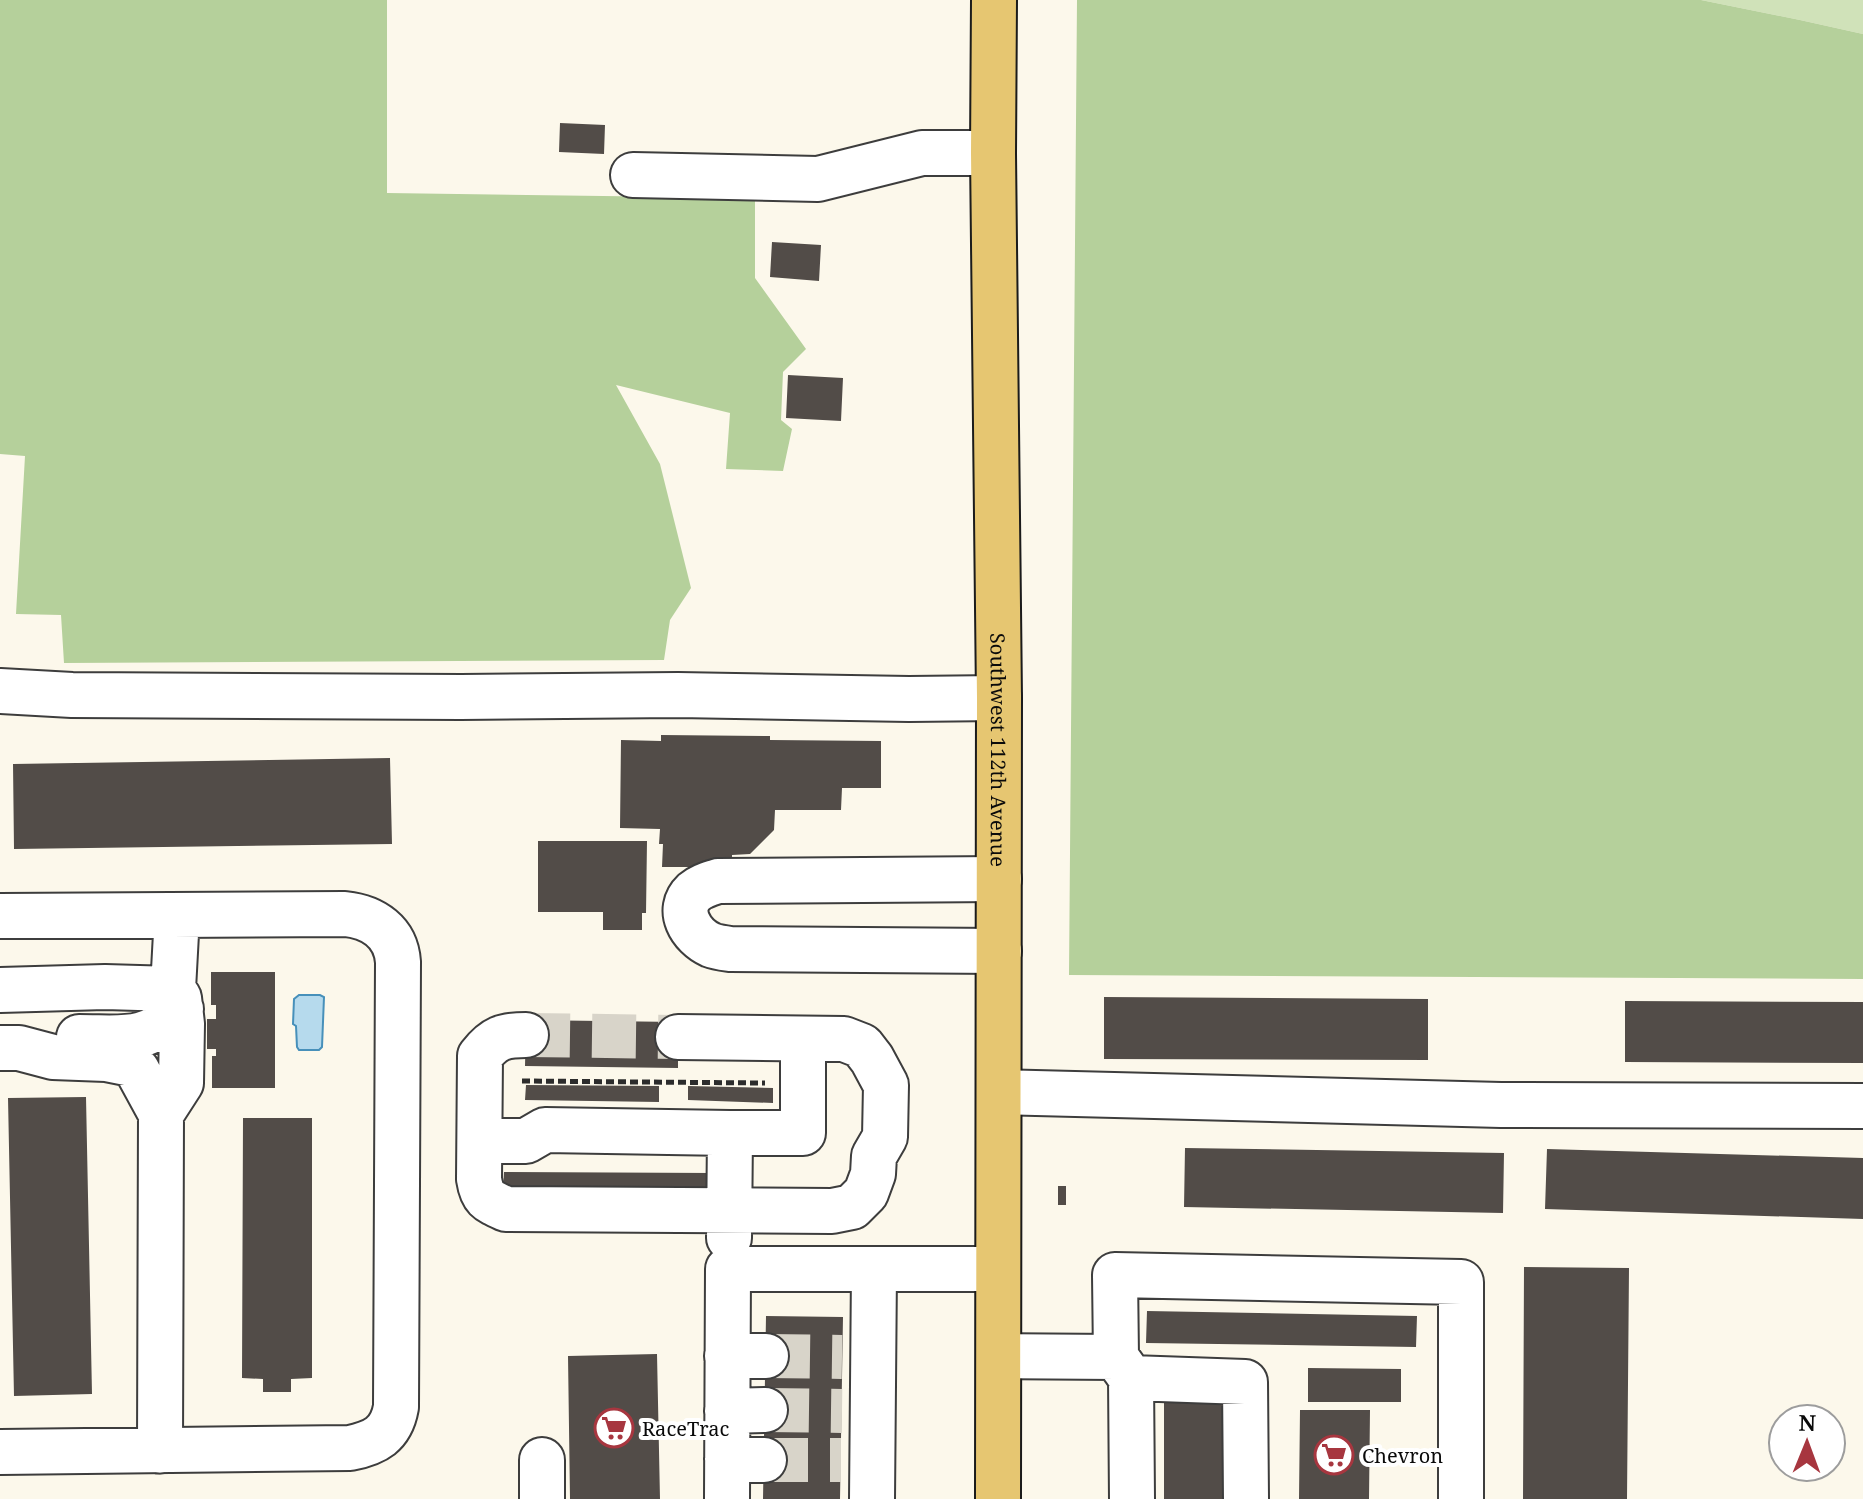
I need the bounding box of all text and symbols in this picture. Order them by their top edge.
street label: Southwest 112th Avenue [985,633,1013,867]
north arrow [1767,1403,1847,1483]
supermarket icon: RaceTrac [593,1407,635,1449]
text: N [1798,1407,1816,1437]
place label: RaceTrac [642,1415,729,1442]
supermarket icon: Chevron [1313,1434,1355,1476]
place label: Chevron [1362,1442,1443,1469]

